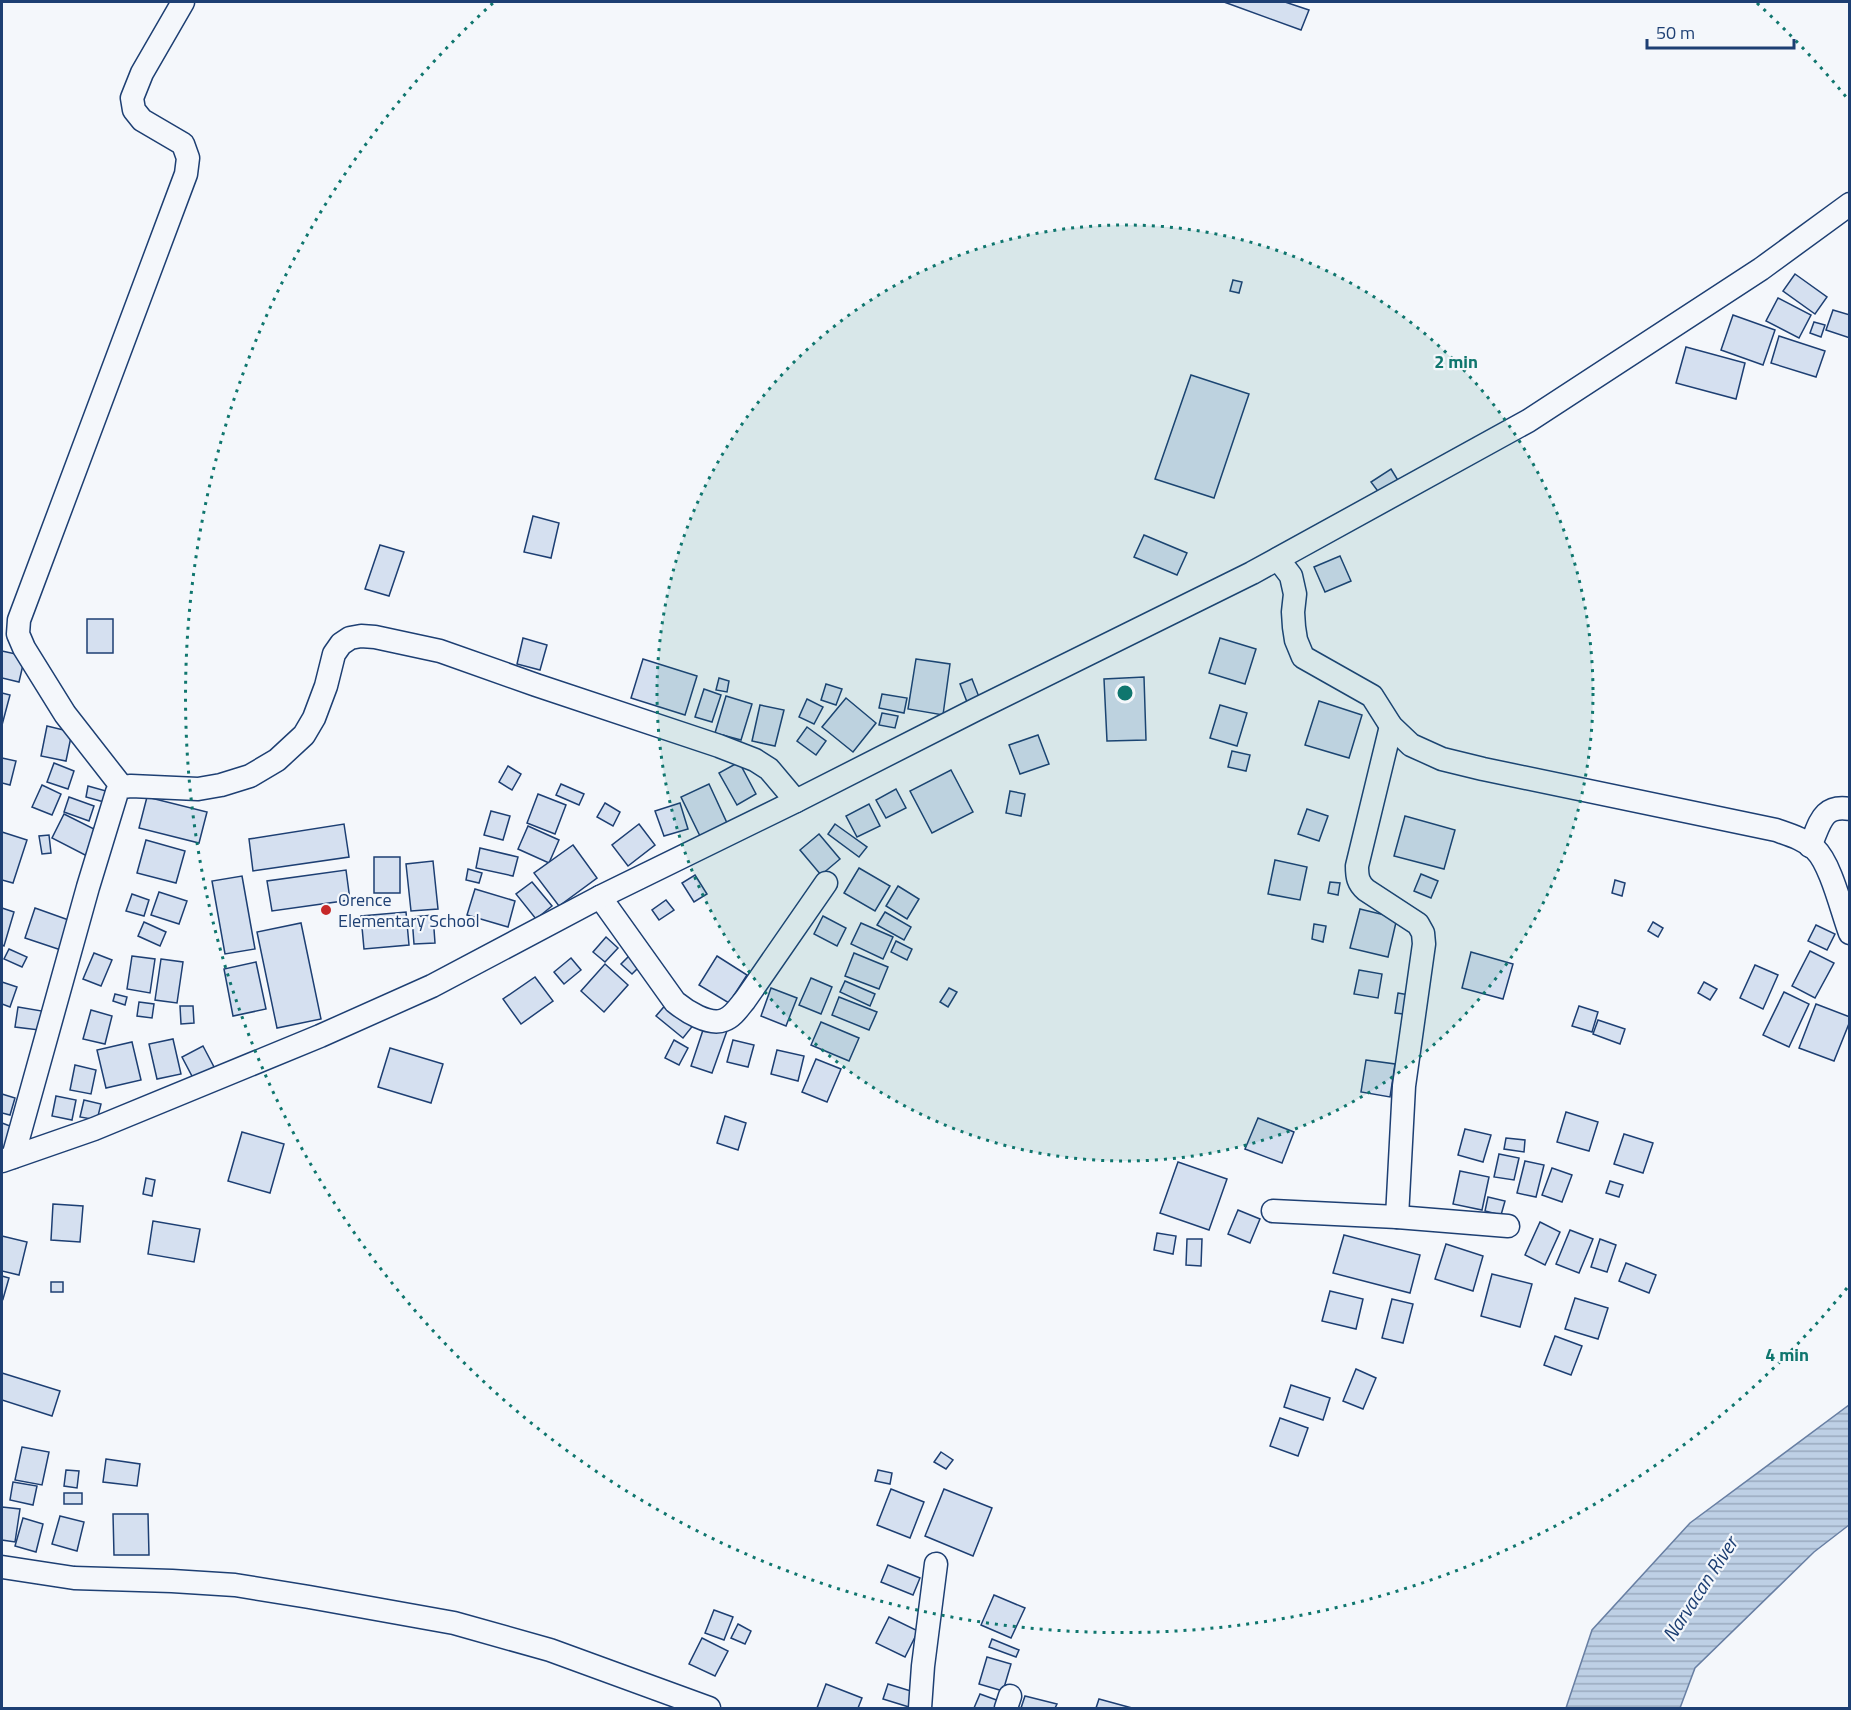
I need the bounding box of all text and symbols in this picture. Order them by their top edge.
scale bar [1647,12,1794,50]
text: 50 m [1656,19,1695,46]
text: 2 min [1434,348,1478,375]
centre of rings [1115,683,1135,703]
place label: Orence Elementary School [338,886,480,934]
marker: Orence Elementary School [319,903,333,917]
text: 4 min [1765,1341,1809,1368]
water label: Narvacan River [1654,1528,1747,1647]

